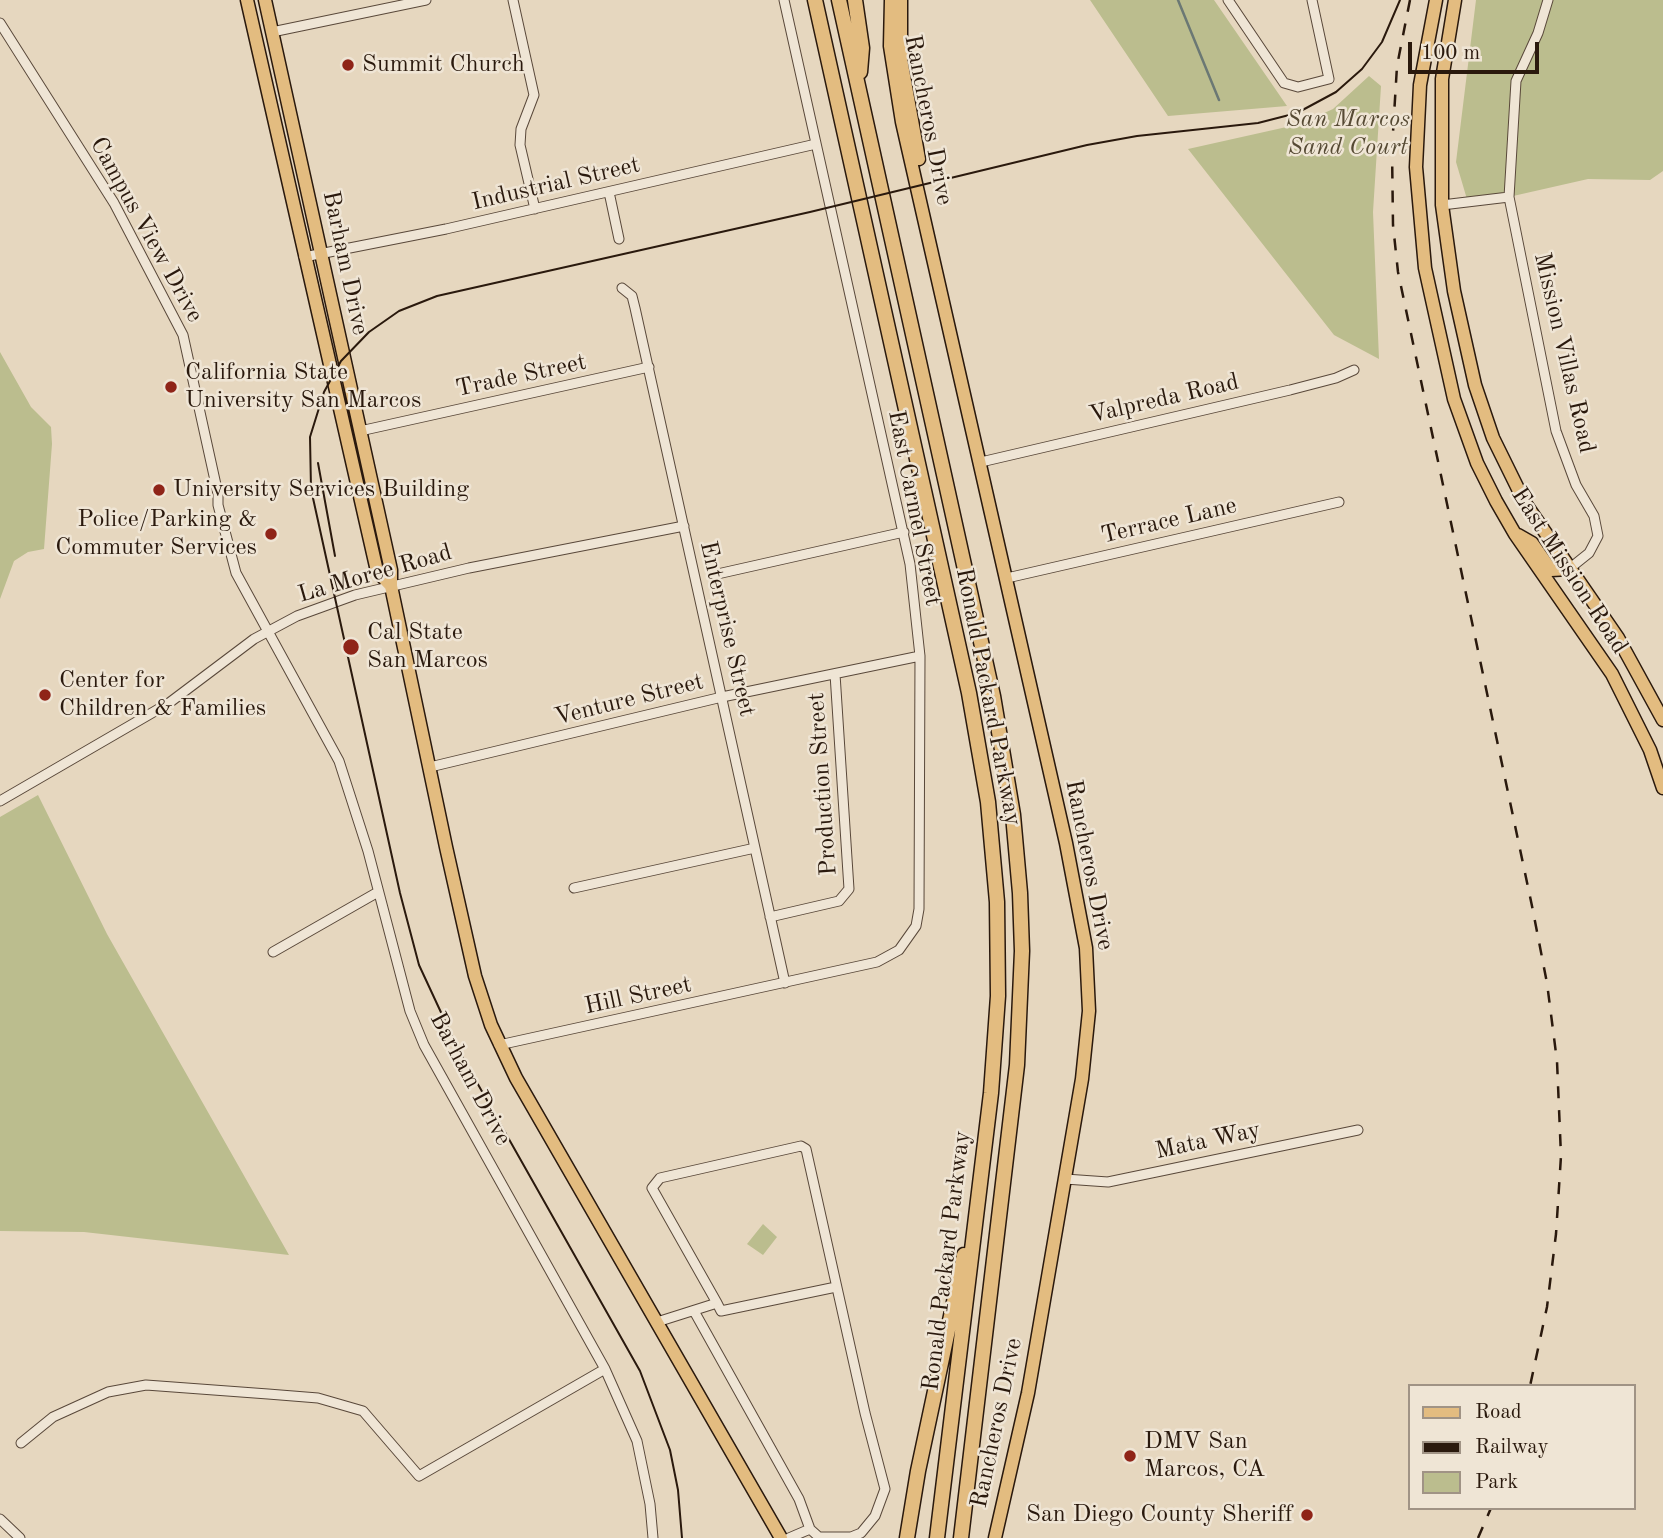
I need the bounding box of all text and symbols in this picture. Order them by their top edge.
scale bar [1411,28,1542,72]
street label: Rancheros Drive [897,32,959,208]
text: 100 m [1421,43,1480,64]
place label: Summit Church [362,51,525,79]
marker: Summit Church [340,57,356,73]
park label: San Marcos Sand Court [1286,106,1410,162]
street label: Campus View Drive [83,132,209,328]
street label: Industrial Street [469,151,643,217]
street label: Barham Drive [316,188,374,338]
street label: Mission Villas Road [1527,250,1601,456]
street label: Trade Street [453,348,589,404]
place label: California State University San Marcos [185,359,421,415]
street label: Valpreda Road [1086,368,1242,430]
marker: California State University San Marcos [163,379,179,395]
street label: East Carmel Street [881,408,947,608]
place label: University Services Building [173,476,469,504]
marker: University Services Building [151,482,167,498]
street label: East Mission Road [1504,482,1634,660]
street label: Terrace Lane [1098,491,1240,551]
place label: Police/Parking & Commuter Services [55,506,257,562]
marker: Police/Parking & Commuter Services [263,526,279,542]
street label: La Moree Road [295,538,455,610]
street label: Enterprise Street [693,538,761,720]
street label: Ronald Packard Parkway [949,566,1027,828]
place label: Cal State San Marcos [367,619,488,675]
marker: Cal State San Marcos [341,637,361,657]
place label: Center for Children & Families [59,667,266,723]
street label: Venture Street [551,668,707,732]
marker: Center for Children & Families [37,687,53,703]
street label: Production Street [802,691,844,877]
street label: Rancheros Drive [1058,777,1120,953]
street label: Hill Street [582,971,694,1021]
street label: Barham Drive [423,1008,517,1150]
street label: Mata Way [1153,1116,1263,1166]
street label: Ronald Packard Parkway [917,1129,977,1393]
street label: Rancheros Drive [965,1335,1029,1511]
legend [1408,1384,1635,1510]
text: Road [1475,1402,1522,1423]
place label: DMV San Marcos, CA [1144,1428,1265,1484]
text: Railway [1475,1437,1549,1458]
marker: DMV San Marcos, CA [1122,1448,1138,1464]
text: Park [1475,1472,1518,1493]
place label: San Diego County Sheriff [1026,1501,1293,1529]
marker: San Diego County Sheriff [1299,1507,1315,1523]

